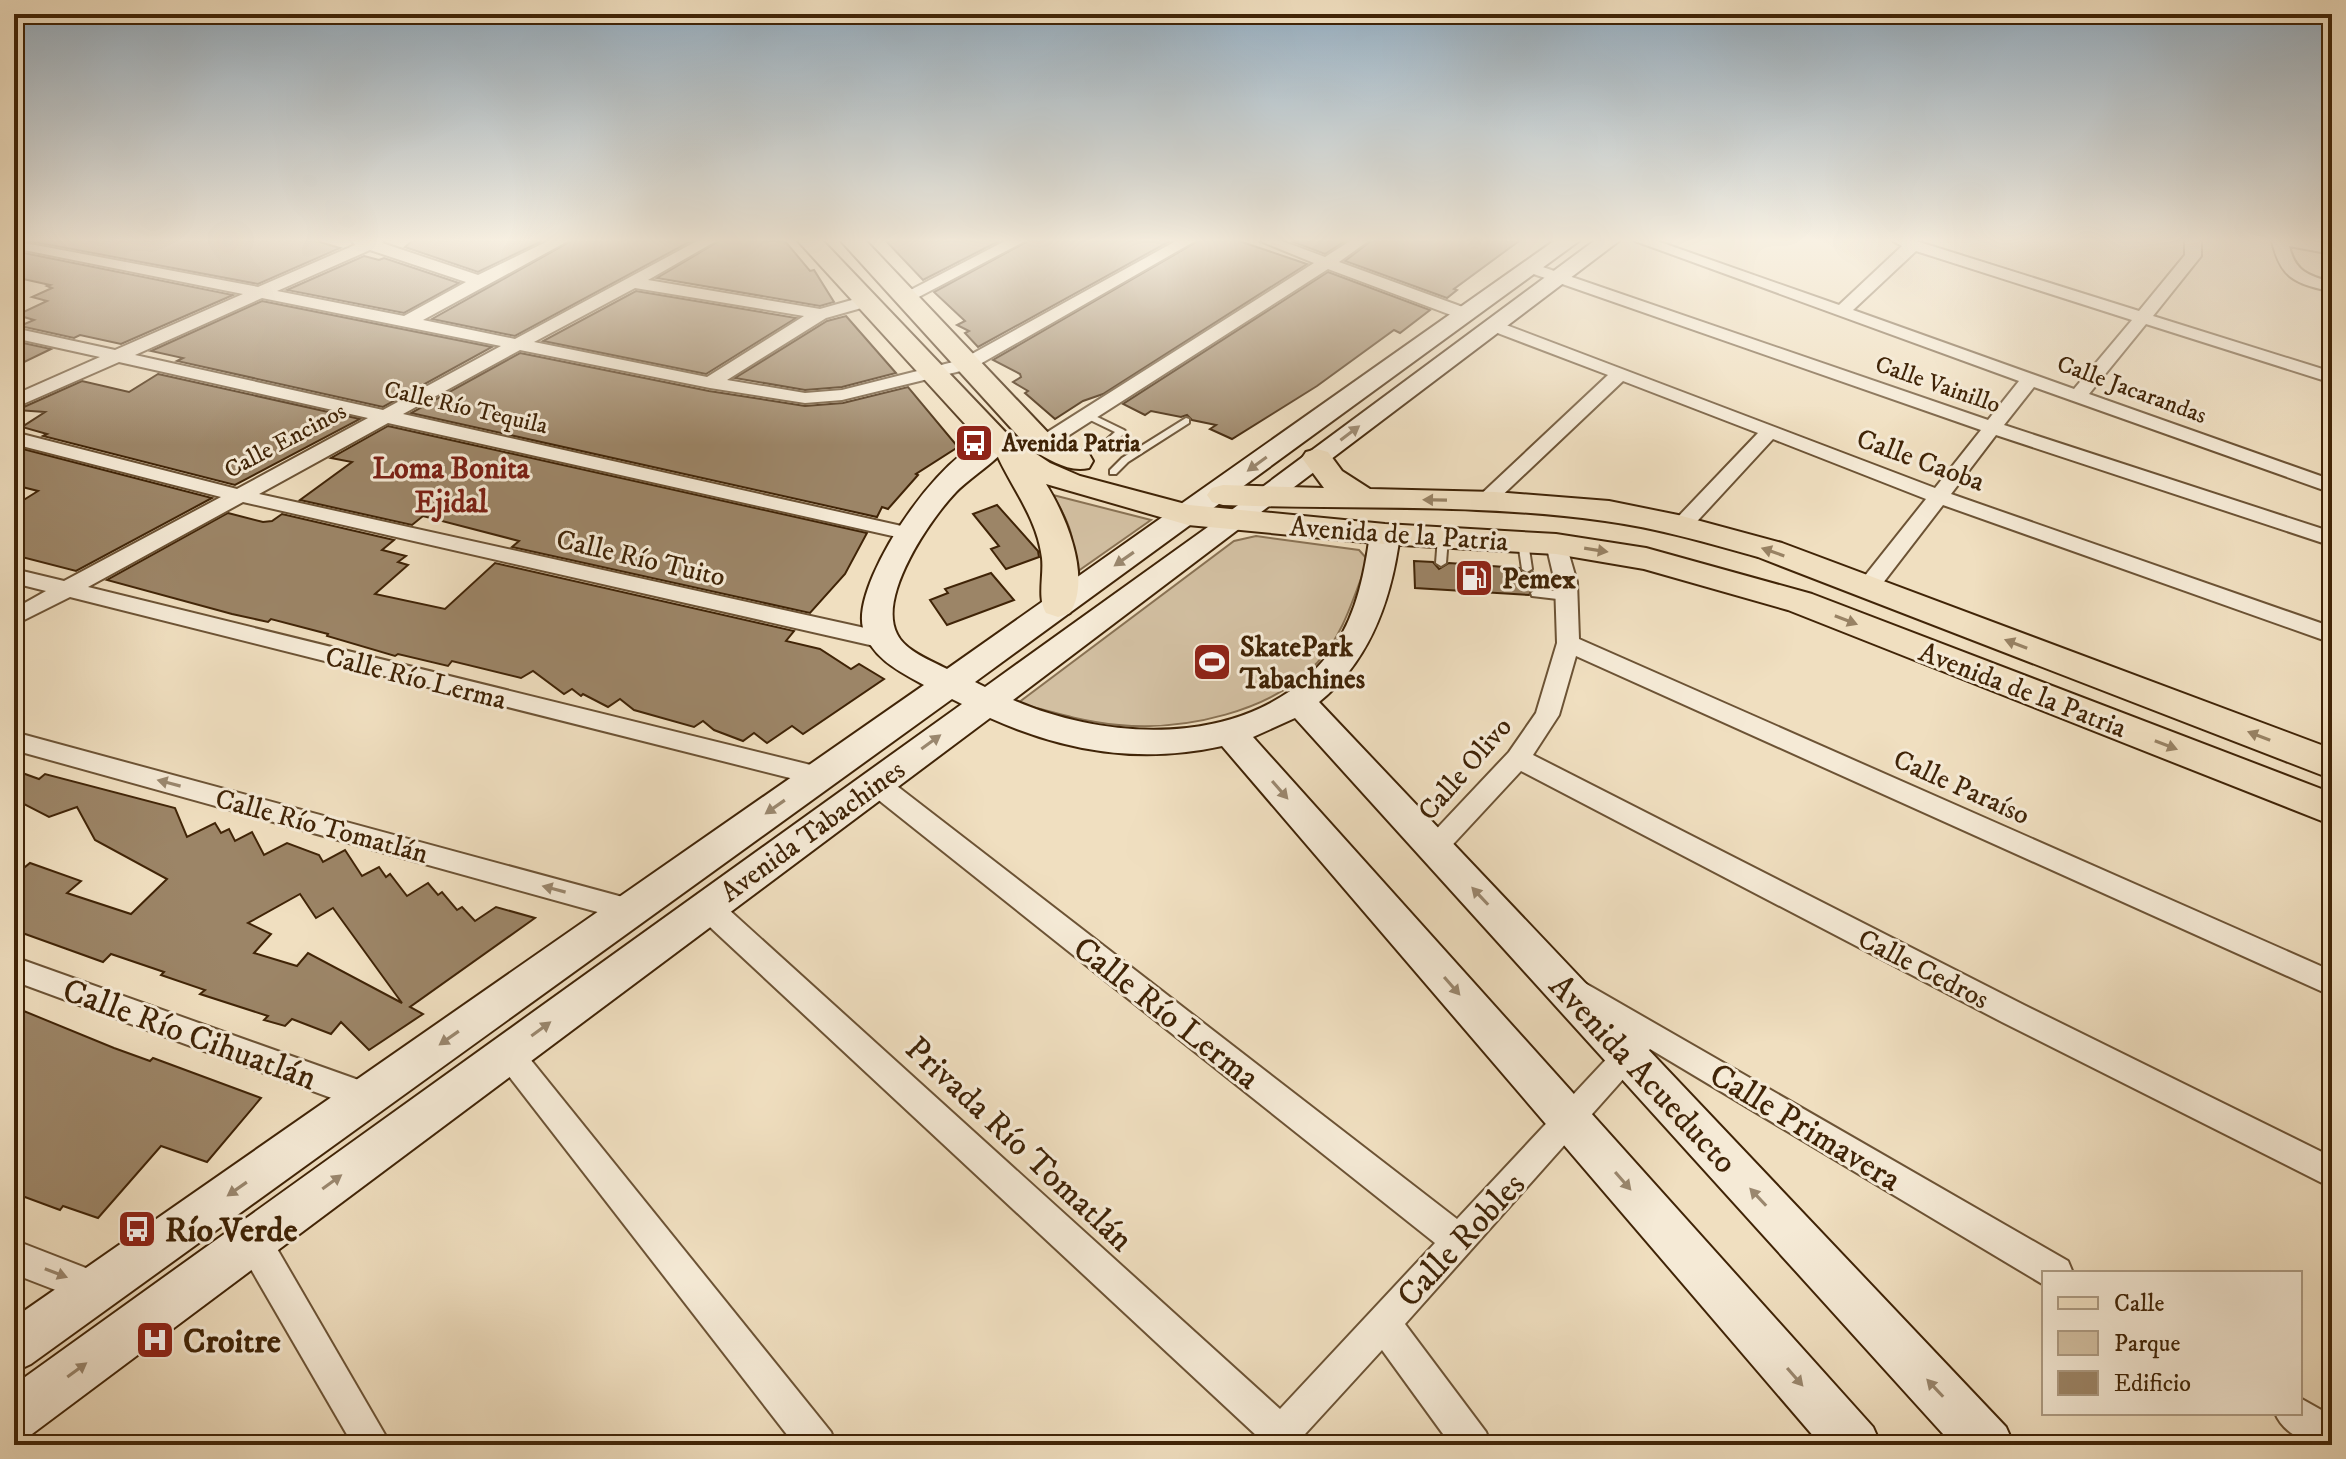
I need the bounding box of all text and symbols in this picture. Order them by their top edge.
street label: Calle Jacarandas [2053,349,2211,431]
street label: Calle Vainillo [1871,350,2004,420]
street label: Calle Río Tequila [381,375,551,442]
street label: Calle Encinos [219,396,352,486]
street label: Calle Caoba [1852,421,1990,500]
bus stop icon: Avenida Patria [953,422,995,464]
one-way arrow [1340,426,1360,442]
place label: Avenida Patria [1001,429,1141,459]
district label: Loma Bonita Ejidal [372,451,531,522]
one-way arrow [1247,456,1268,471]
one-way arrow [1422,494,1447,506]
street label: Avenida de la Patria [1288,509,1510,560]
street label: Calle Río Tuito [553,522,729,595]
one-way arrow [1583,545,1608,557]
one-way arrow [1761,545,1785,557]
one-way arrow [1114,551,1135,566]
fuel station icon: Pemex [1453,557,1495,599]
place label: Pemex [1502,562,1576,597]
one-way arrow [1834,614,1858,627]
place label: SkatePark Tabachines [1239,630,1366,697]
street label: Avenida de la Patria [1914,635,2131,746]
one-way arrow [2004,637,2028,650]
street label: Calle Río Lerma [321,639,510,718]
sports icon: SkatePark Tabachines [1191,641,1233,683]
street label: Calle Olivo [1411,710,1520,828]
one-way arrow [2247,729,2271,742]
one-way arrow [920,734,942,750]
one-way arrow [2154,738,2178,751]
street label: Calle Paraíso [1888,742,2035,833]
street label: Avenida Tabachines [714,752,912,910]
one-way arrow [156,777,181,789]
one-way arrow [1271,780,1288,800]
street label: Calle Río Tomatlán [211,781,432,872]
one-way arrow [764,799,786,815]
one-way arrow [542,882,566,895]
one-way arrow [1472,887,1490,906]
street label: Calle Cedros [1852,921,1995,1017]
street label: Calle Río Lerma [1064,928,1268,1100]
street label: Avenida Acueducto [1539,966,1746,1183]
street label: Calle Río Cihuatlán [57,969,322,1100]
one-way arrow [1442,976,1460,995]
one-way arrow [531,1021,551,1037]
street label: Privada Río Tomatlán [896,1028,1142,1261]
one-way arrow [439,1030,459,1046]
street label: Calle Primavera [1702,1054,1909,1202]
street label: Calle Robles [1388,1164,1534,1316]
one-way arrow [1614,1171,1631,1191]
one-way arrow [321,1175,342,1191]
one-way arrow [227,1181,248,1196]
one-way arrow [1750,1188,1768,1207]
bus stop icon: Río Verde [116,1208,158,1250]
place label: Río Verde [165,1210,298,1252]
one-way arrow [44,1267,68,1280]
legend [2042,1271,2302,1415]
text: Calle [2114,1289,2164,1319]
hospital icon: Croitre [134,1319,176,1361]
place label: Croitre [183,1321,281,1363]
text: Parque [2114,1329,2180,1359]
one-way arrow [67,1362,87,1378]
one-way arrow [1785,1367,1803,1386]
text: Edificio [2114,1369,2191,1399]
one-way arrow [1927,1378,1945,1397]

